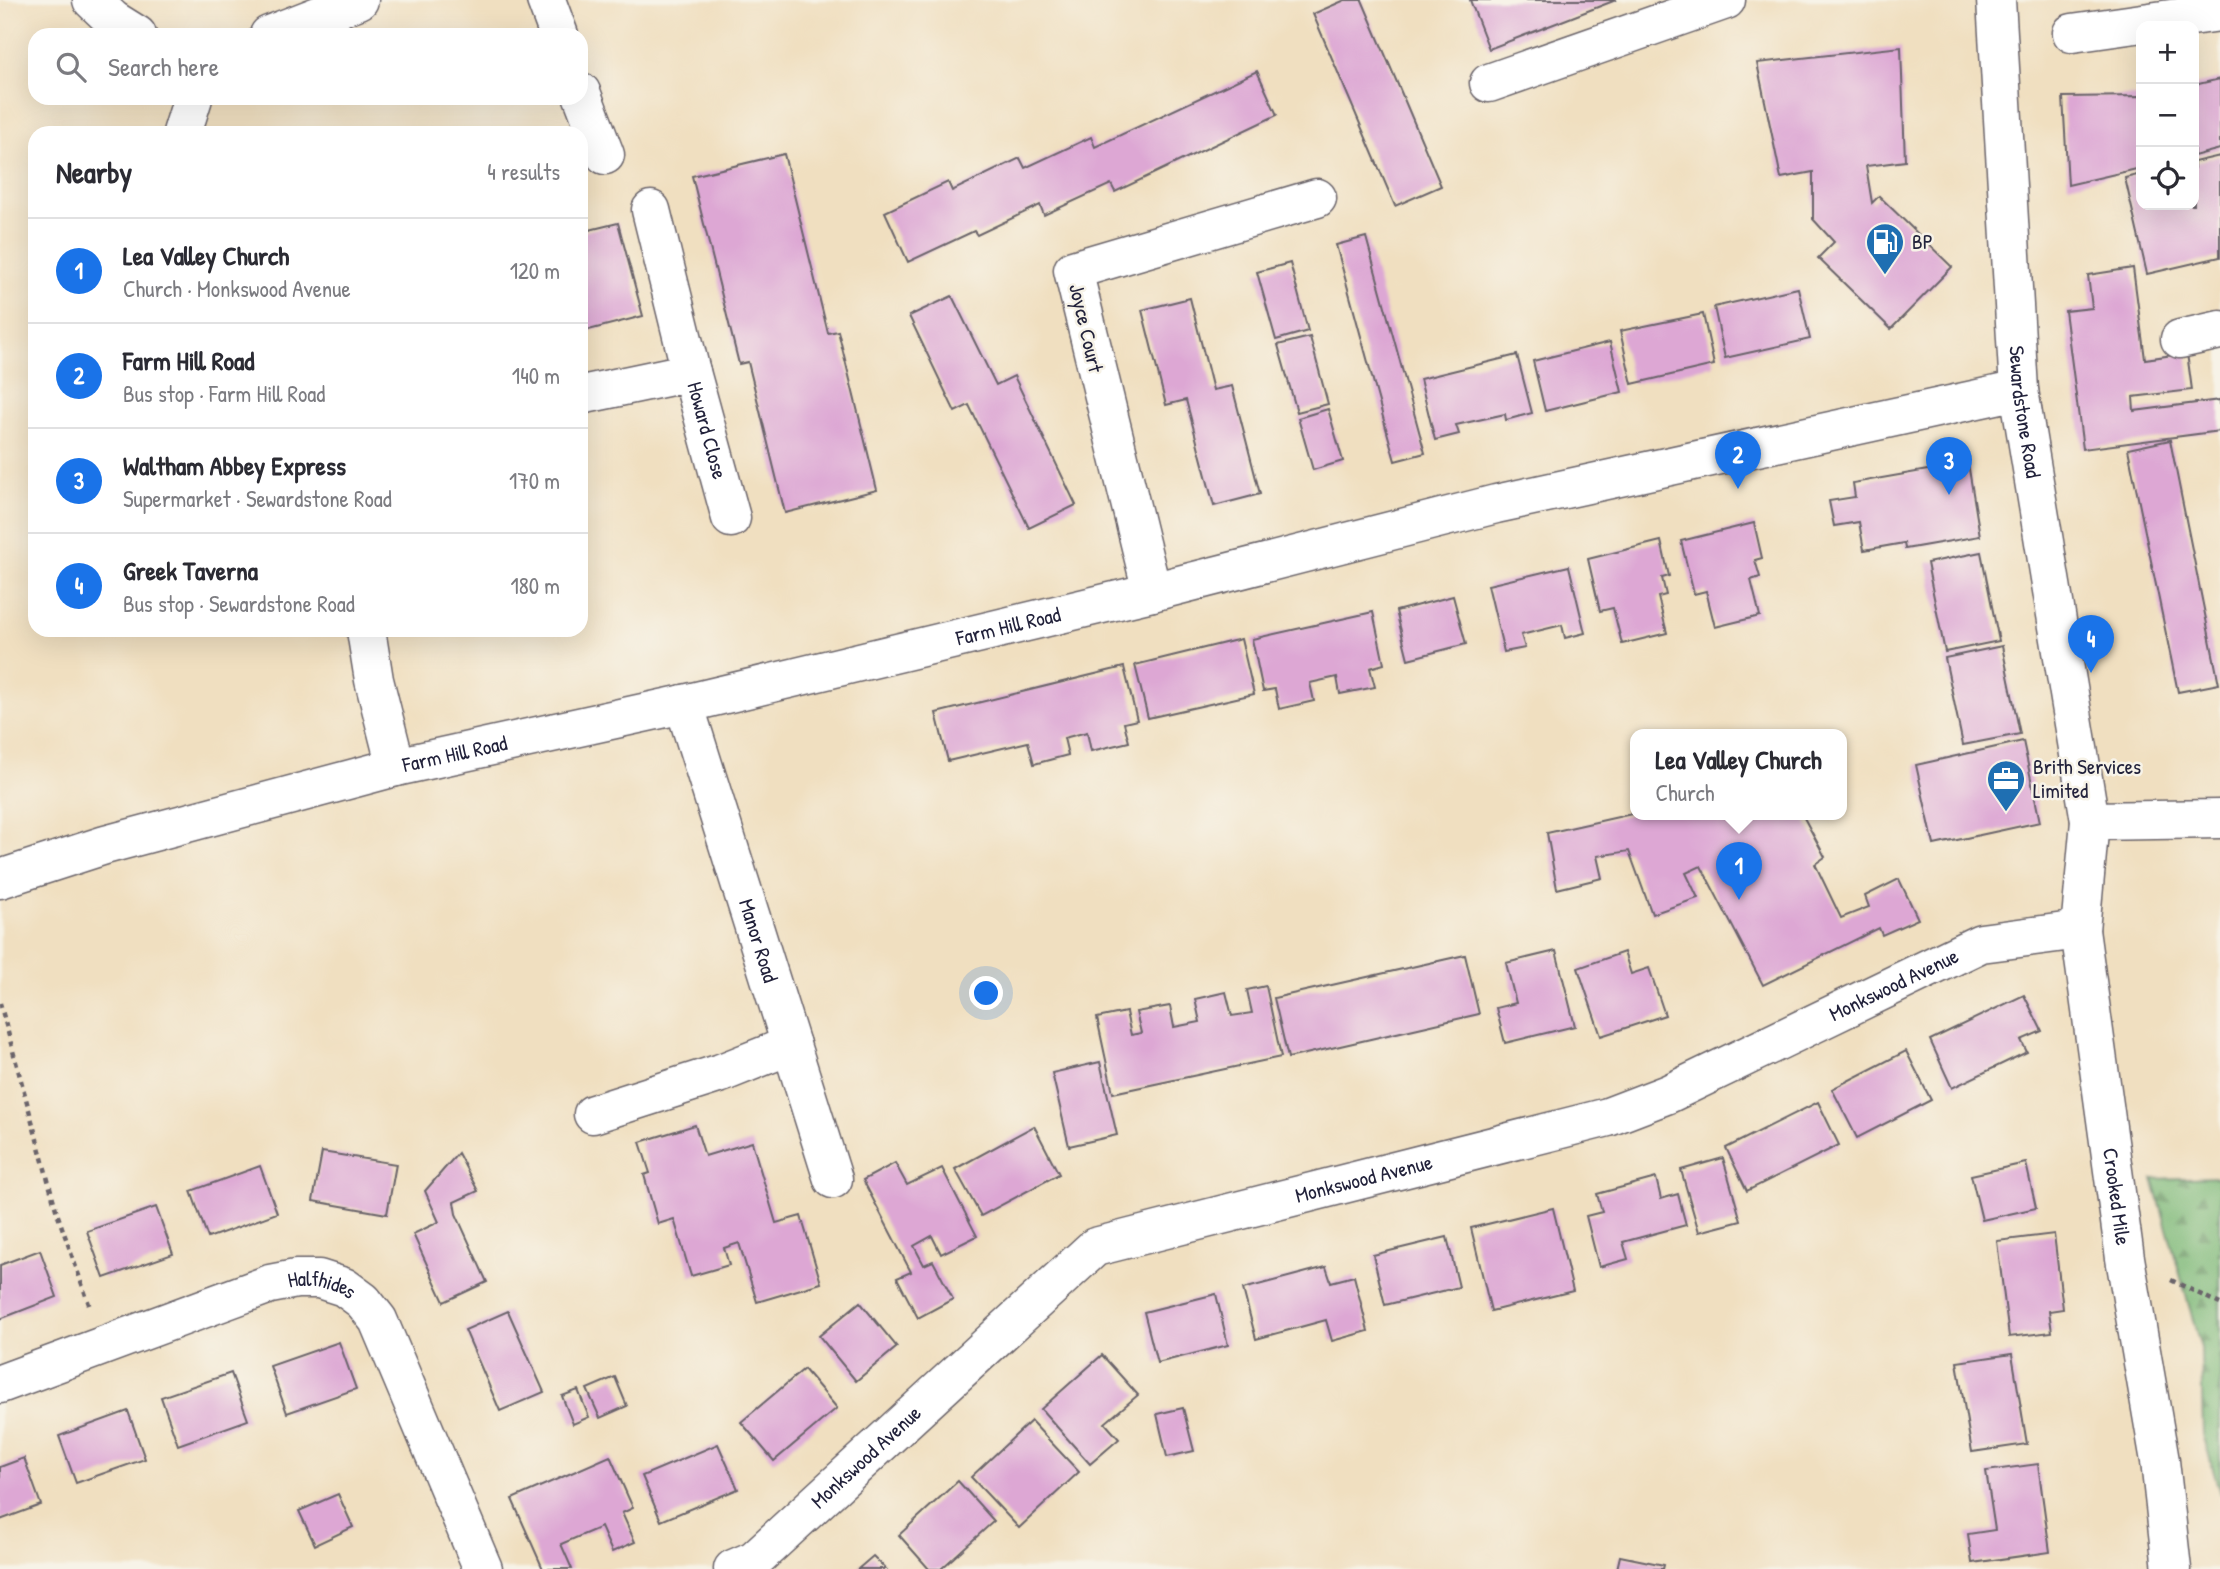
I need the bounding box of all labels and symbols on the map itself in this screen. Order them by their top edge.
fuel station icon: BP [1864,221,1906,276]
place label: BP [1912,227,1933,256]
street label: Joyce Court [1062,281,1111,376]
street label: Sewardstone Road [2002,345,2048,480]
street label: Howard Close [680,379,735,482]
pin: 2 [1715,431,1761,489]
pin: 3 [1926,437,1972,495]
street label: Farm Hill Road [952,599,1063,653]
pin: 4 [2068,615,2114,673]
street label: Farm Hill Road [399,728,510,779]
place label: Brith Services Limited [2033,752,2141,805]
office icon: Brith Services Limited [1985,758,2027,813]
pin: 1 [1716,842,1762,900]
street label: Manor Road [732,895,785,986]
street label: Monkswood Avenue [1824,941,1963,1028]
your location [969,976,1003,1010]
street label: Crooked Mile [2096,1146,2138,1247]
street label: Monkswood Avenue [1292,1147,1435,1210]
street label: Halfhides [285,1264,363,1305]
street label: Monkswood Avenue [804,1399,927,1515]

